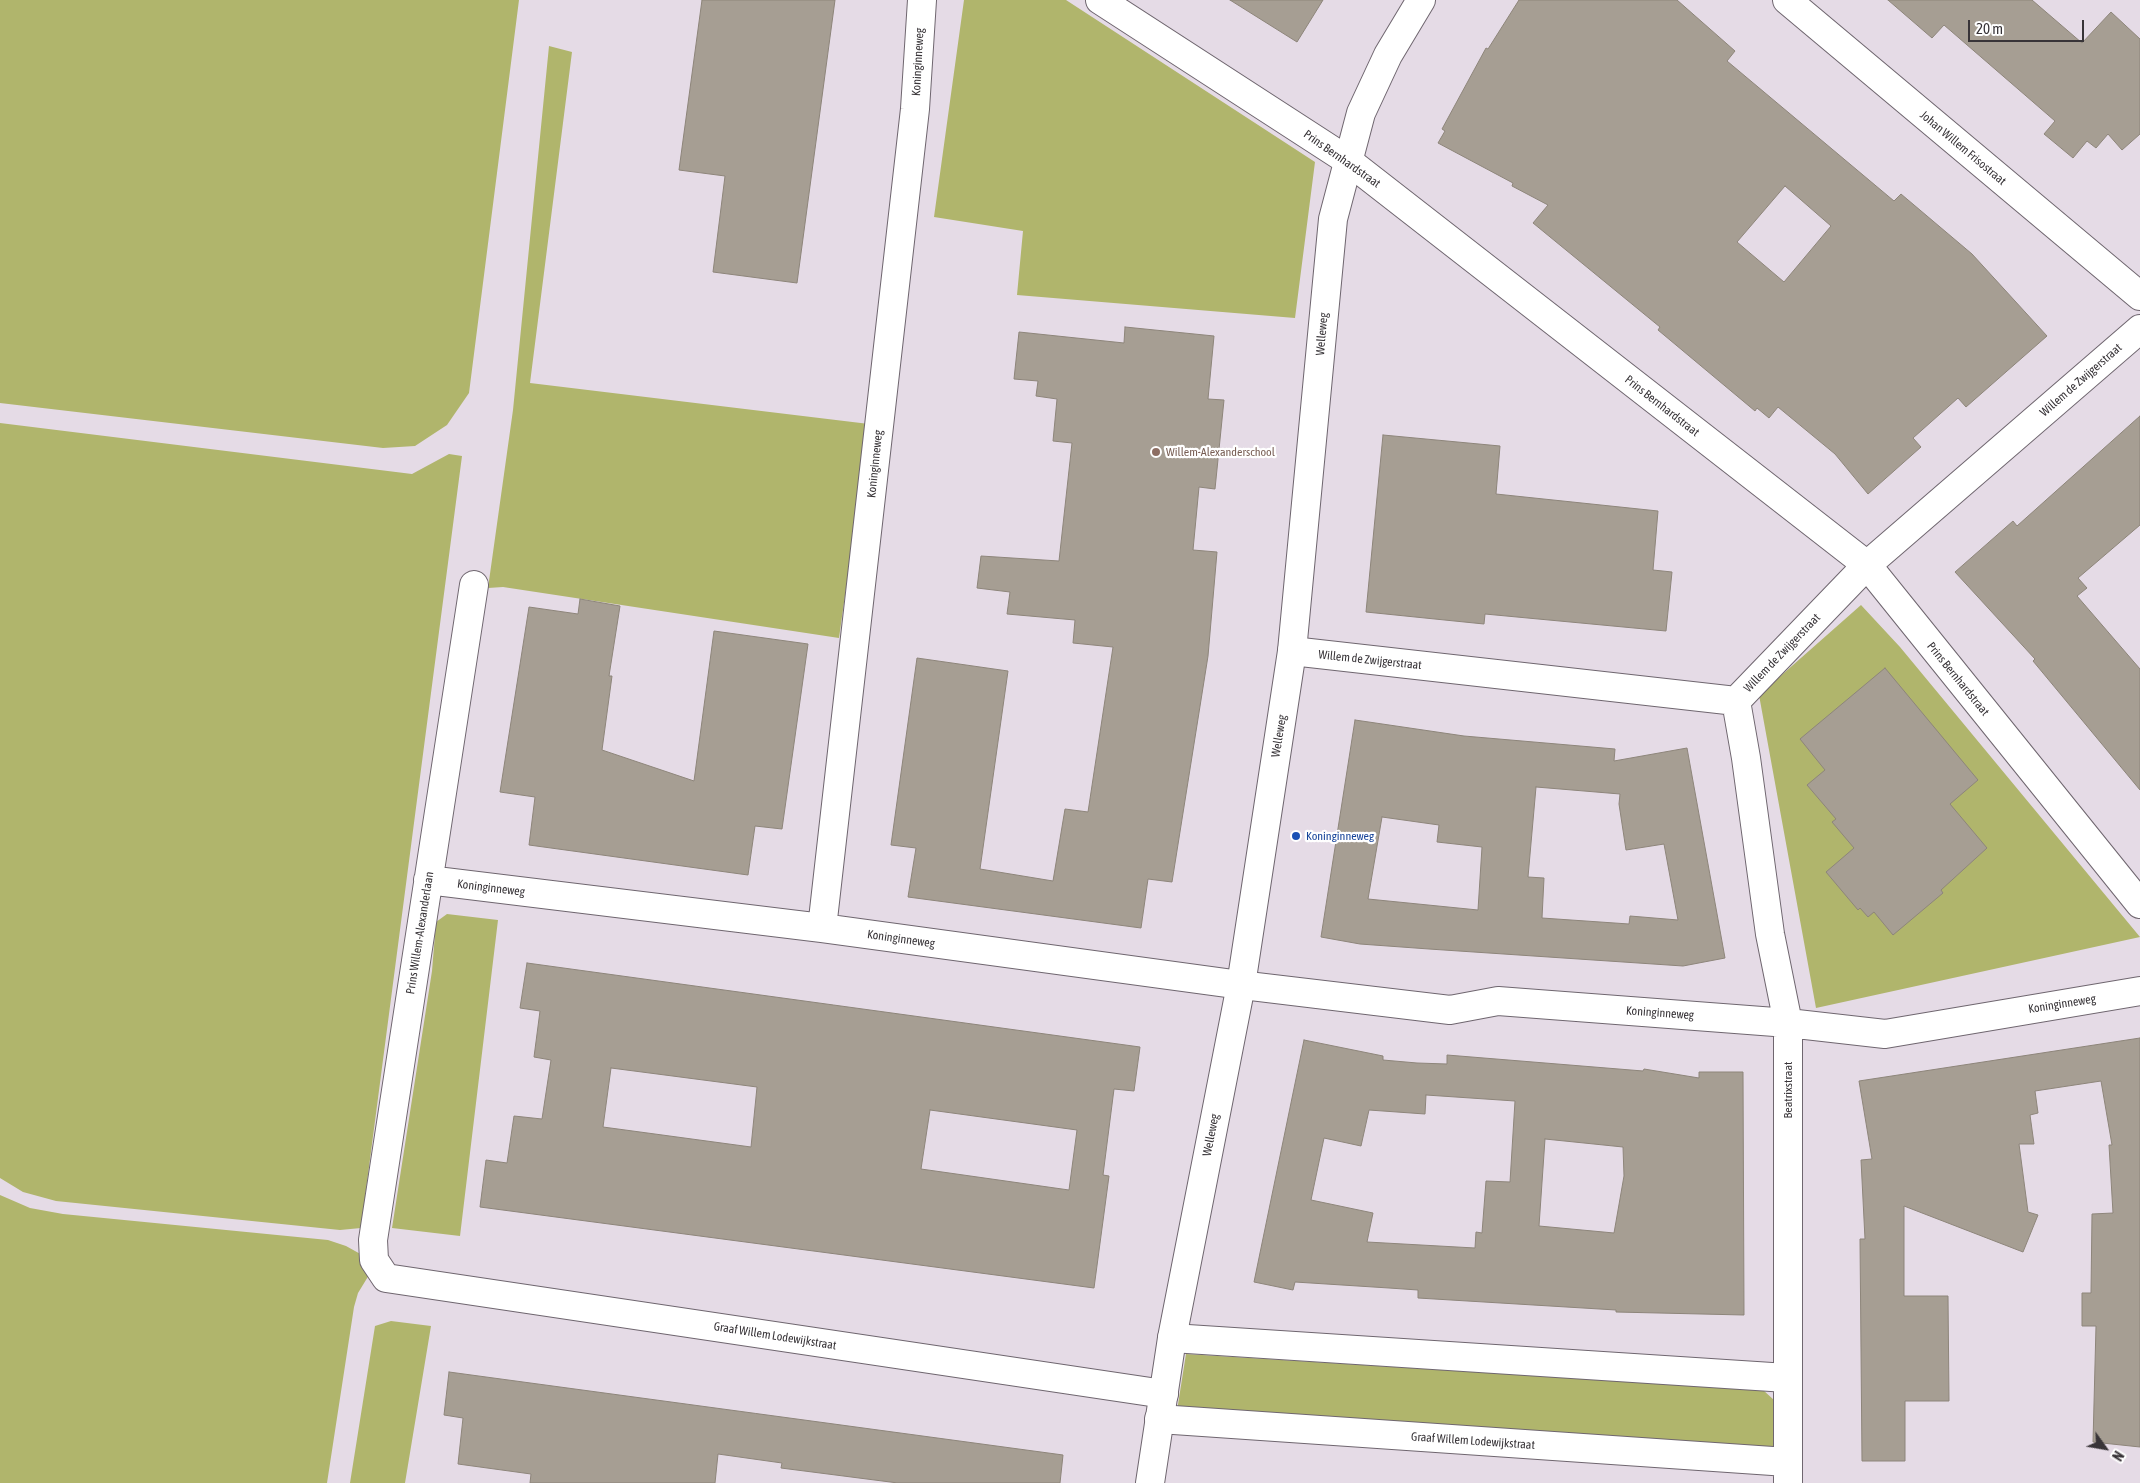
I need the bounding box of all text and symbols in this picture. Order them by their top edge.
scale bar [1970,10,2086,42]
text: 20 m [1976,20,2003,37]
street label: Koninginneweg [909,28,927,96]
street label: Johan Willem Frisostraat [1917,108,2009,188]
street label: Prins Bernhardstraat [1301,127,1383,191]
street label: Welleweg [1313,312,1331,356]
street label: Willem de Zwijgerstraat [2037,341,2125,419]
street label: Prins Bernhardstraat [1622,372,1702,440]
street label: Koninginneweg [864,429,886,499]
place label: Willem-Alexanderschool [1166,445,1275,459]
marker: Willem-Alexanderschool [1150,446,1162,458]
street label: Willem de Zwijgerstraat [1741,611,1823,695]
street label: Prins Bernhardstraat [1924,639,1992,719]
street label: Willem de Zwijgerstraat [1318,647,1422,673]
street label: Welleweg [1269,714,1289,758]
place label: Koninginneweg [1306,829,1374,843]
marker: Koninginneweg [1290,830,1302,842]
street label: Prins Willem-Alexanderlaan [403,871,437,995]
street label: Koninginneweg [456,877,526,899]
street label: Koninginneweg [866,927,936,951]
street label: Koninginneweg [2027,992,2097,1016]
street label: Koninginneweg [1625,1003,1695,1023]
street label: Beatrixstraat [1781,1062,1795,1118]
street label: Welleweg [1200,1113,1222,1157]
street label: Graaf Willem Lodewijkstraat [713,1319,837,1353]
north arrow [2080,1423,2130,1473]
street label: Graaf Willem Lodewijkstraat [1411,1429,1535,1453]
text: N [2109,1448,2127,1464]

